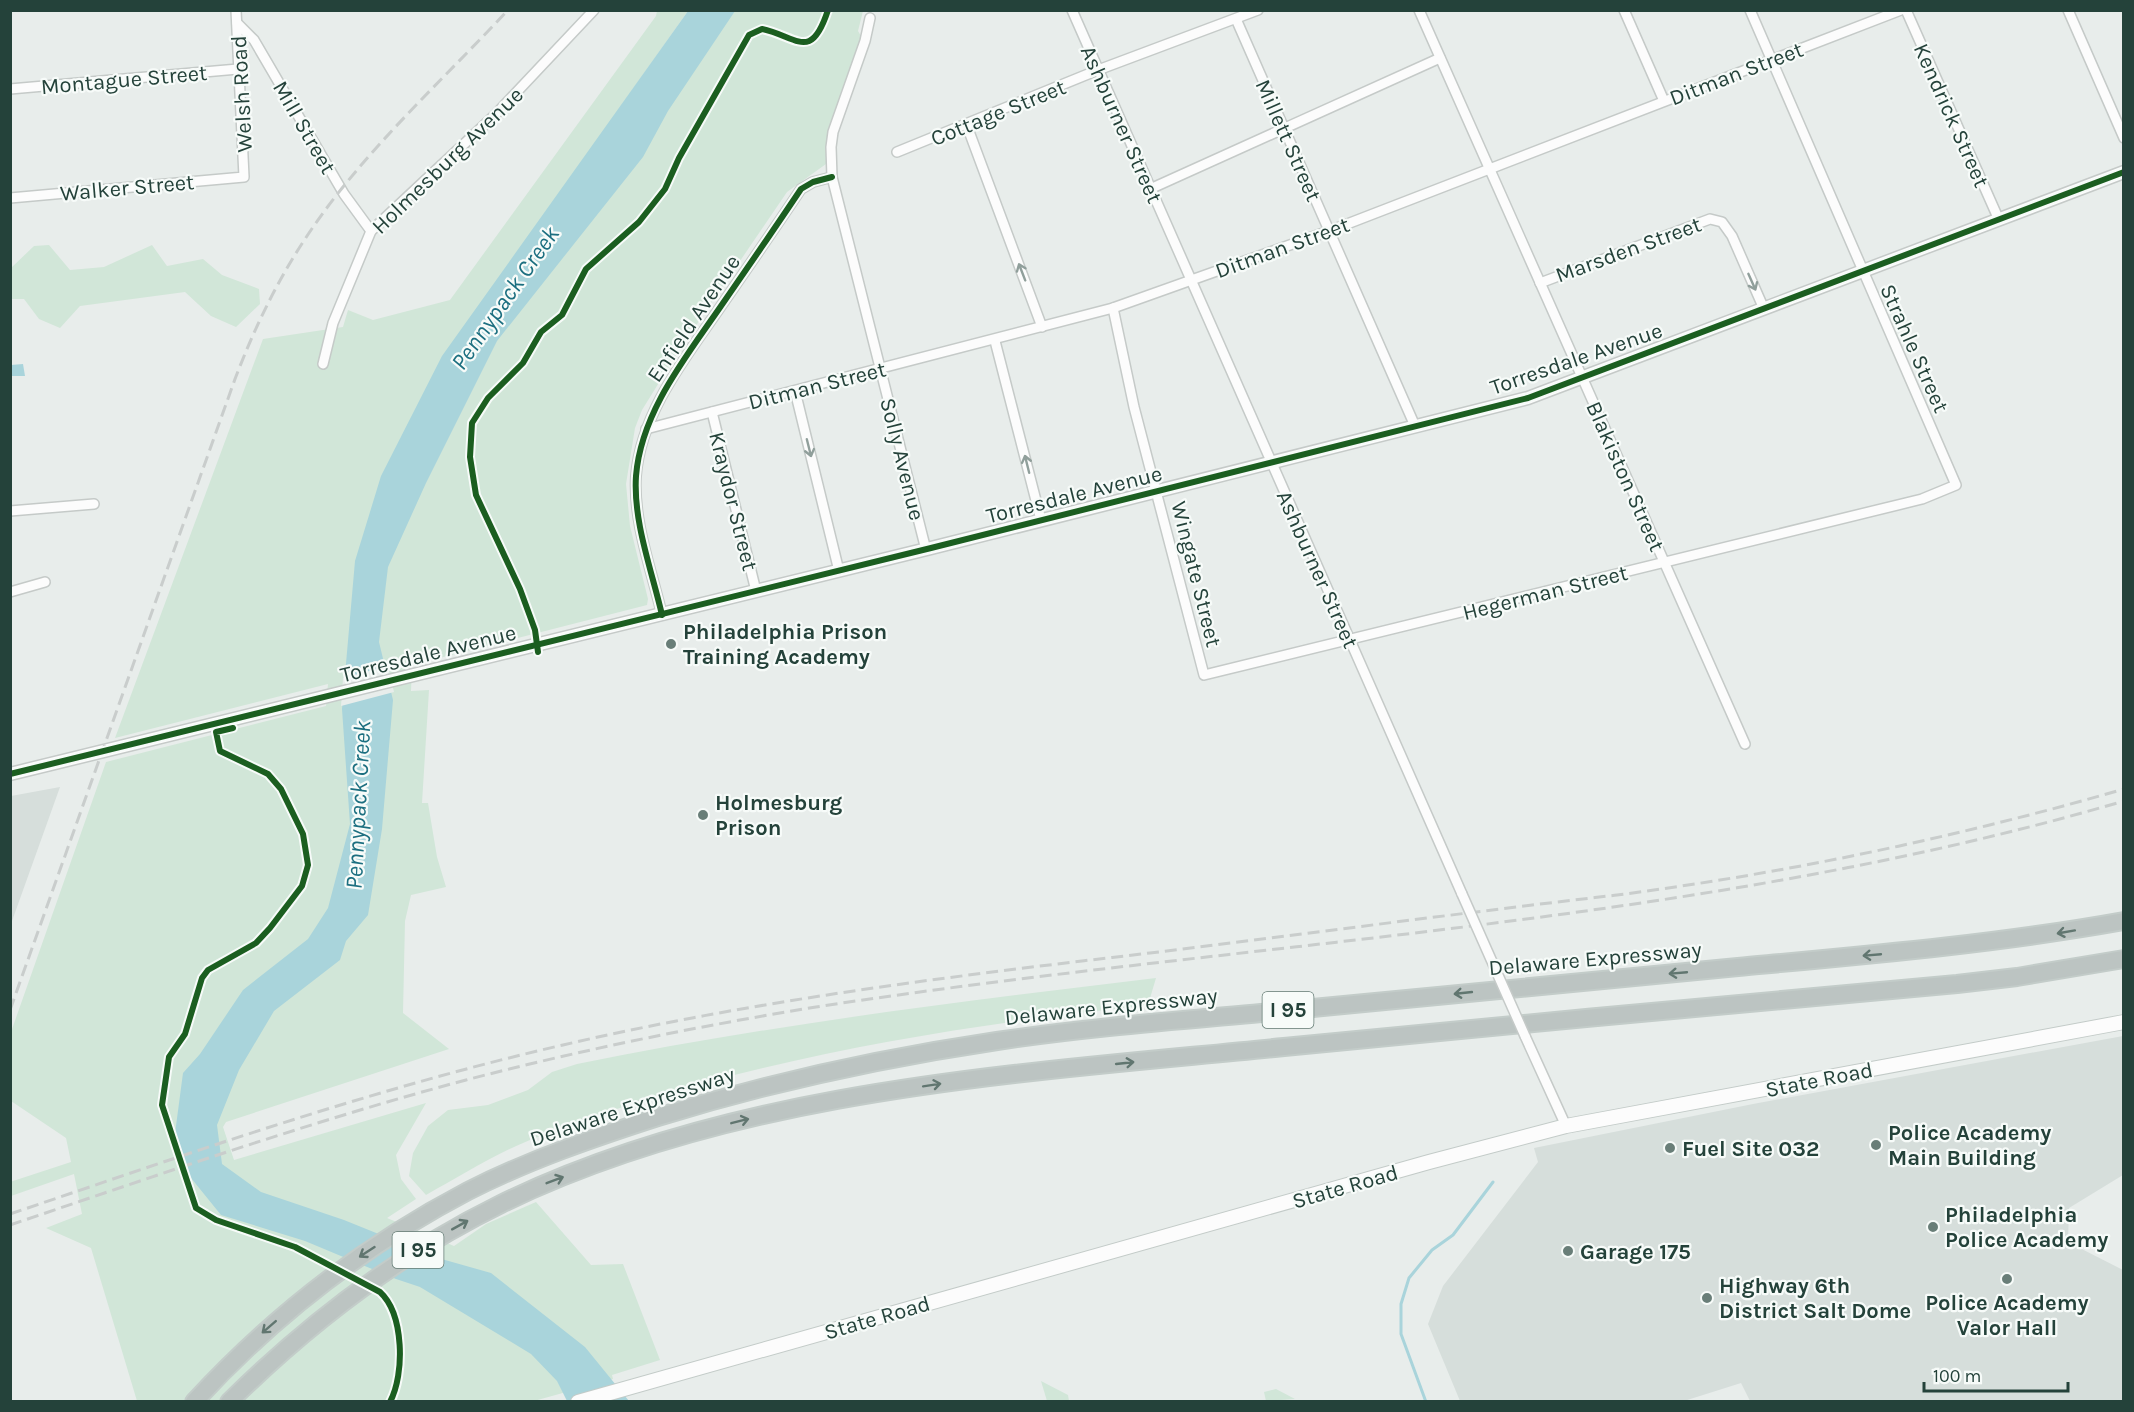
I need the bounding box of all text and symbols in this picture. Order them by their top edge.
street label: Welsh Road [226,35,258,153]
street label: Ditman Street [1666,37,1807,111]
street label: Kendrick Street [1908,39,1994,191]
street label: Ashburner Street [1075,41,1168,207]
street label: Montague Street [40,60,208,100]
street label: Cottage Street [927,74,1070,152]
street label: Millett Street [1250,75,1327,206]
street label: Mill Street [267,76,341,179]
street label: Holmesburg Avenue [367,82,529,240]
street label: Walker Street [59,169,195,207]
street label: Marsden Street [1552,211,1705,288]
street label: Ditman Street [1212,212,1353,284]
water label: Pennypack Creek [445,220,565,375]
street label: Enfield Avenue [642,250,746,387]
one-way arrow [1015,263,1026,282]
one-way arrow [1747,273,1758,291]
street label: Strahle Street [1874,280,1954,417]
street label: Torresdale Avenue [1487,317,1666,401]
street label: Ditman Street [746,356,889,416]
street label: Solly Avenue [874,395,930,523]
street label: Blakiston Street [1580,397,1670,556]
street label: Kraydor Street [703,429,763,573]
one-way arrow [804,438,816,457]
one-way arrow [1020,454,1032,473]
street label: Torresdale Avenue [984,461,1165,529]
street label: Ashburner Street [1271,486,1364,652]
street label: Wingate Street [1165,499,1227,650]
street label: Hegerman Street [1460,560,1631,626]
place label: Philadelphia Prison Training Academy [683,619,887,670]
street label: Torresdale Avenue [338,620,519,688]
marker: Philadelphia Prison Training Academy [664,637,678,651]
water label: Pennypack Creek [340,719,376,890]
place label: Holmesburg Prison [715,790,843,841]
marker: Holmesburg Prison [696,808,710,822]
one-way arrow [2057,926,2076,937]
street label: Delaware Expressway [1487,937,1703,981]
one-way arrow [1863,950,1883,961]
one-way arrow [1669,968,1689,979]
street label: Delaware Expressway [1003,983,1219,1031]
one-way arrow [1454,988,1474,999]
road number: I 95 [1262,992,1314,1028]
one-way arrow [1115,1057,1135,1068]
street label: State Road [1763,1057,1875,1103]
street label: Delaware Expressway [527,1062,738,1152]
one-way arrow [921,1079,941,1090]
one-way arrow [730,1115,749,1126]
place label: Police Academy Main Building [1888,1120,2051,1171]
place label: Fuel Site 032 [1682,1136,1819,1162]
marker: Police Academy Main Building [1869,1138,1883,1152]
marker: Fuel Site 032 [1663,1141,1677,1155]
street label: State Road [1289,1159,1401,1214]
one-way arrow [545,1174,563,1185]
place label: Philadelphia Police Academy [1945,1202,2108,1253]
one-way arrow [451,1219,468,1231]
marker: Philadelphia Police Academy [1926,1220,1940,1234]
road number: I 95 [392,1232,444,1268]
place label: Garage 175 [1580,1239,1691,1265]
marker: Garage 175 [1561,1244,1575,1258]
one-way arrow [360,1246,376,1258]
marker: Police Academy Valor Hall [2000,1272,2014,1286]
place label: Highway 6th District Salt Dome [1719,1273,1911,1324]
street label: State Road [821,1290,933,1345]
place label: Police Academy Valor Hall [1925,1290,2089,1341]
marker: Highway 6th District Salt Dome [1700,1291,1714,1305]
one-way arrow [261,1321,277,1334]
scale bar [1924,1355,2068,1393]
text: 100 m [1933,1365,1981,1387]

